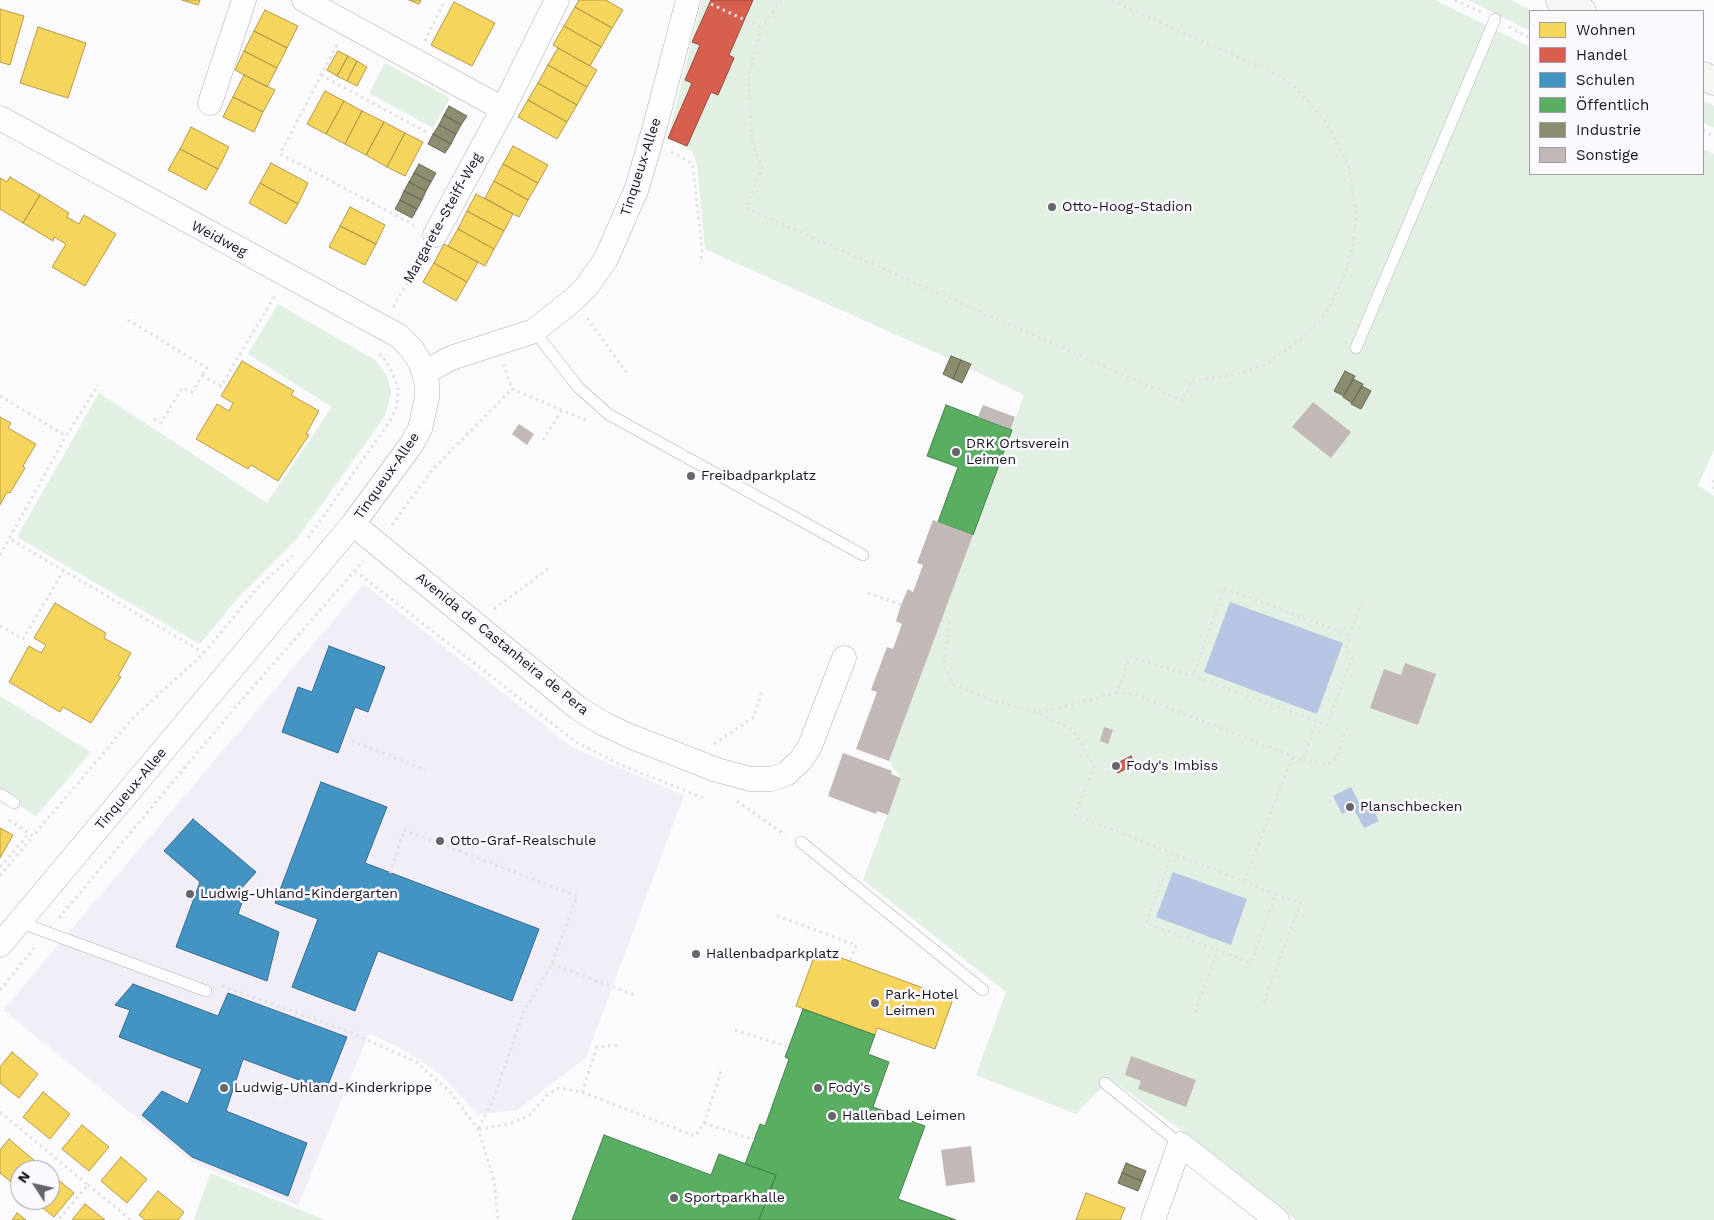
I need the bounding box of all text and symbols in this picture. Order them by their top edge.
legend [1529,10,1704,175]
text: Wohnen [1576,21,1635,39]
text: Handel [1576,46,1627,64]
text: Schulen [1576,71,1635,89]
text: Öffentlich [1576,96,1649,114]
street label: Tinqueux-Allee [617,116,665,218]
text: Industrie [1576,121,1641,139]
text: Sonstige [1576,146,1639,164]
street label: Margarete-Steiff-Weg [400,150,486,286]
place label: Otto-Hoog-Stadion [1062,199,1192,215]
marker: Otto-Hoog-Stadion [1046,201,1058,213]
street label: Weidweg [188,217,250,261]
street label: Tinqueux-Allee [351,429,423,523]
place label: DRK Ortsverein Leimen [966,436,1069,468]
marker: DRK Ortsverein Leimen [950,446,962,458]
place label: Freibadparkplatz [701,468,816,484]
marker: Freibadparkplatz [685,470,697,482]
street label: Avenida de Castanheira de Pera [412,569,592,719]
street label: Tinqueux-Allee [92,744,170,834]
place label: Fody's Imbiss [1126,758,1218,774]
marker: Fody's Imbiss [1110,760,1122,772]
place label: Planschbecken [1360,799,1462,815]
marker: Planschbecken [1344,801,1356,813]
place label: Otto-Graf-Realschule [450,833,596,849]
marker: Otto-Graf-Realschule [434,835,446,847]
place label: Ludwig-Uhland-Kindergarten [200,886,398,902]
marker: Ludwig-Uhland-Kindergarten [184,888,196,900]
place label: Hallenbadparkplatz [706,946,839,962]
marker: Hallenbadparkplatz [690,948,702,960]
place label: Park-Hotel Leimen [885,987,958,1020]
marker: Park-Hotel Leimen [869,997,881,1009]
place label: Ludwig-Uhland-Kinderkrippe [234,1080,432,1096]
place label: Fody's [828,1080,871,1096]
marker: Ludwig-Uhland-Kinderkrippe [218,1082,230,1094]
marker: Fody's [812,1082,824,1094]
place label: Hallenbad Leimen [842,1108,966,1124]
marker: Hallenbad Leimen [826,1110,838,1122]
north arrow [10,1160,60,1210]
text: N [14,1168,33,1186]
place label: Sportparkhalle [684,1190,785,1206]
marker: Sportparkhalle [668,1192,680,1204]

